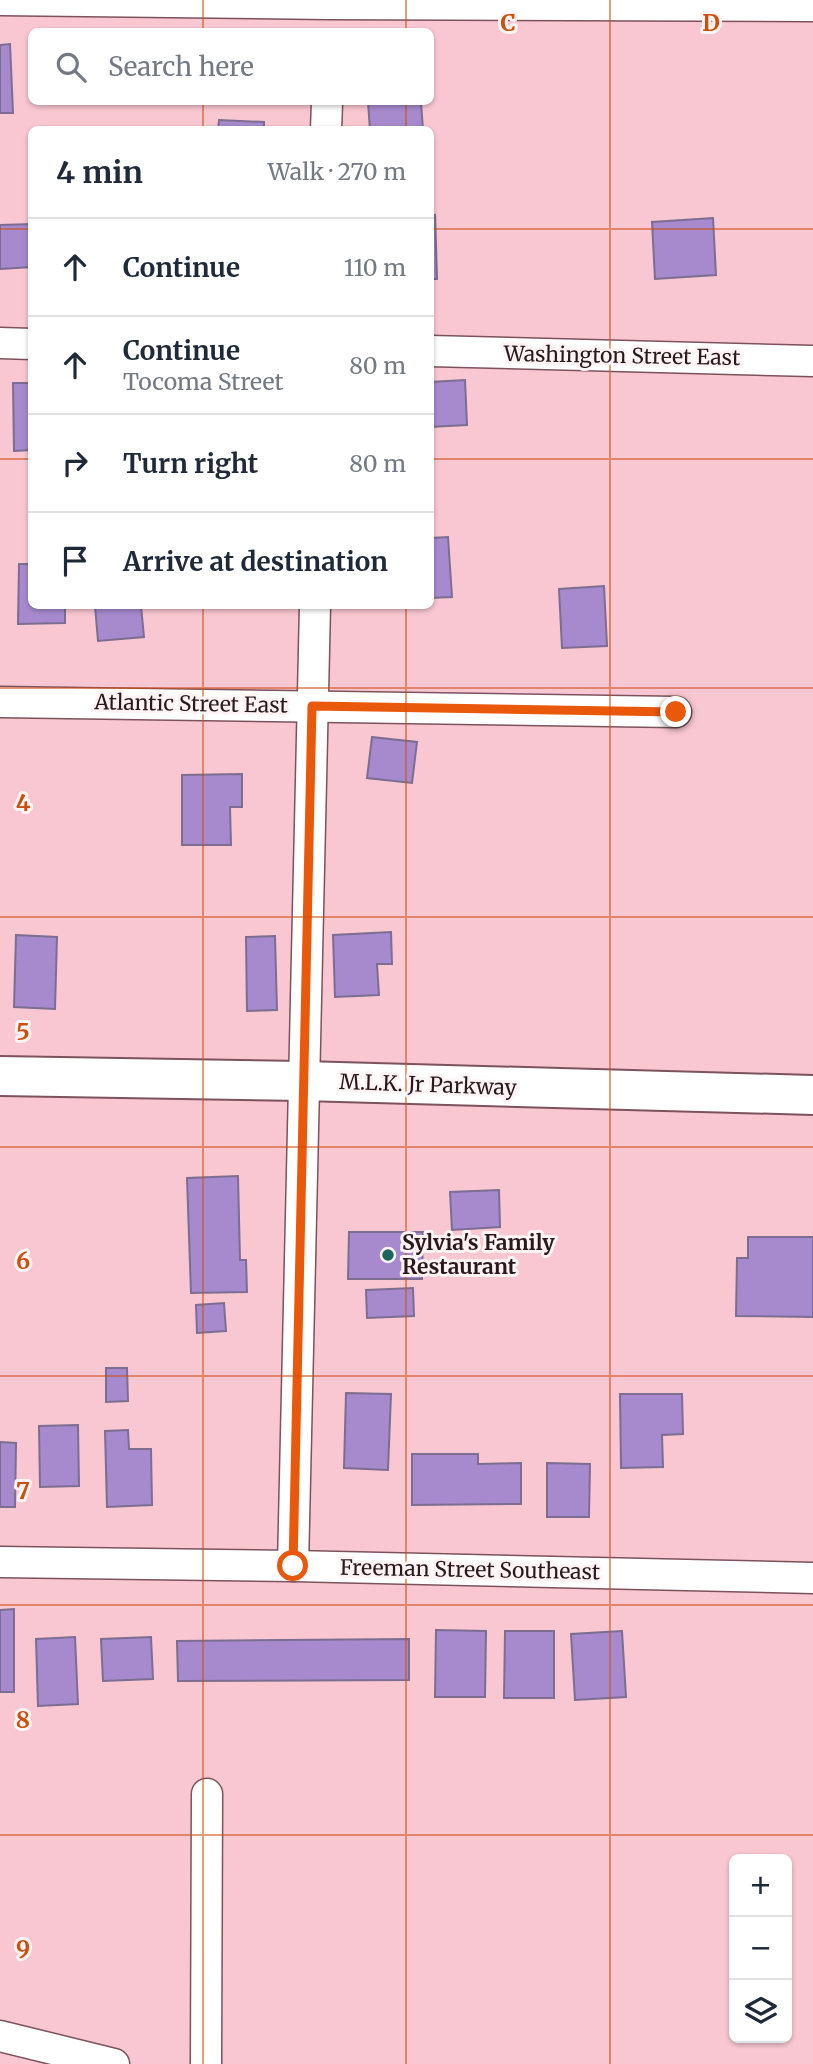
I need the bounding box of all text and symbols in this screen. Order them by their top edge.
text: C [500,8,516,37]
text: D [702,8,720,37]
search box [28,28,434,105]
icon: search [52,48,90,86]
text: Search here [108,50,254,83]
text: 4 min [56,153,143,191]
text: Walk · 270 m [268,157,406,186]
icon: ahead [56,248,94,286]
text: Continue [123,251,240,284]
text: 110 m [344,253,406,282]
text: Continue [123,334,240,367]
street label: Washington Street East [503,340,740,371]
icon: ahead [56,346,94,384]
text: 80 m [349,351,406,380]
text: Tocoma Street [123,367,283,396]
icon: right [56,444,94,482]
text: Turn right [123,447,258,480]
text: 80 m [349,449,406,478]
icon: arrive [56,542,94,580]
text: Arrive at destination [123,545,388,578]
street label: Atlantic Street East [93,688,288,719]
route end [660,696,691,727]
text: 4 [16,788,31,817]
text: 5 [16,1017,30,1046]
street label: M.L.K. Jr Parkway [339,1068,518,1101]
place label: Sylvia's Family Restaurant [402,1229,555,1280]
text: 6 [16,1246,30,1275]
marker: Sylvia's Family Restaurant [380,1247,396,1263]
text: 7 [16,1476,30,1505]
route start [277,1550,308,1581]
street label: Freeman Street Southeast [340,1554,600,1585]
text: 8 [16,1705,30,1734]
map controls [729,1854,792,2043]
button: + [729,1854,792,1917]
button: − [729,1917,792,1980]
text: 9 [16,1934,30,1963]
button: layers [729,1980,792,2043]

